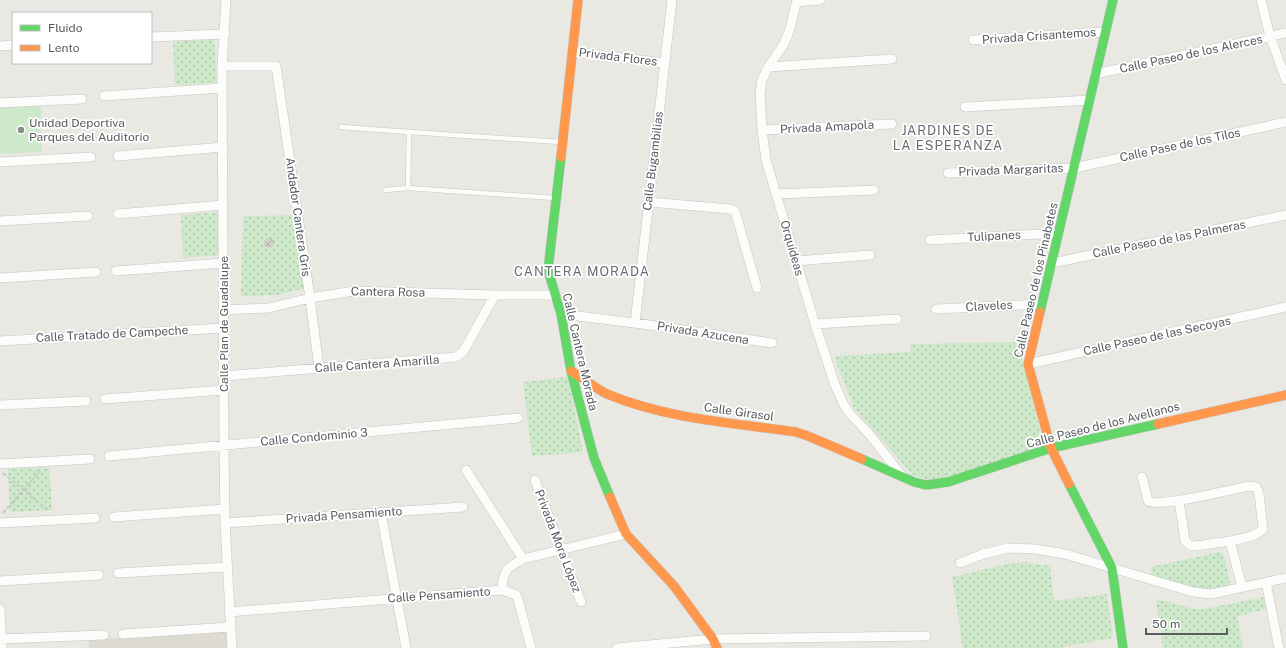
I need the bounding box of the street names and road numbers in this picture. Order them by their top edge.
street label: Privada Crisantemos [981,25,1097,47]
street label: Calle Paseo de los Alerces [1118,32,1264,76]
street label: Privada Flores [578,45,658,69]
street label: Calle Bugambilias [640,111,666,211]
street label: Privada Amapola [780,118,874,136]
street label: Calle Pase de los Tilos [1118,125,1242,165]
street label: Andador Cantera Gris [283,157,313,277]
street label: Privada Margaritas [958,161,1064,179]
street label: Calle Paseo de los Pinabetes [1011,201,1061,359]
street label: Calle Paseo de las Palmeras [1091,217,1247,261]
street label: Orquídeas [777,219,807,277]
street label: Tulipanes [967,228,1021,244]
street label: Calle Plan de Guadalupe [217,256,231,392]
street label: Cantera Rosa [351,284,425,300]
street label: Calle Cantera Morada [560,292,600,412]
street label: Claveles [965,298,1013,314]
street label: Calle Paseo de las Secoyas [1082,314,1232,358]
street label: Privada Azucena [656,319,750,347]
street label: Calle Tratado de Campeche [35,323,189,345]
street label: Calle Cantera Amarilla [314,353,440,375]
street label: Calle Paseo de los Avellanos [1025,399,1181,451]
street label: Calle Girasol [703,400,775,424]
street label: Calle Condominio 3 [260,425,368,449]
street label: Privada Mora López [532,488,584,595]
street label: Privada Pensamiento [285,504,403,526]
street label: Calle Pensamiento [387,584,491,606]

